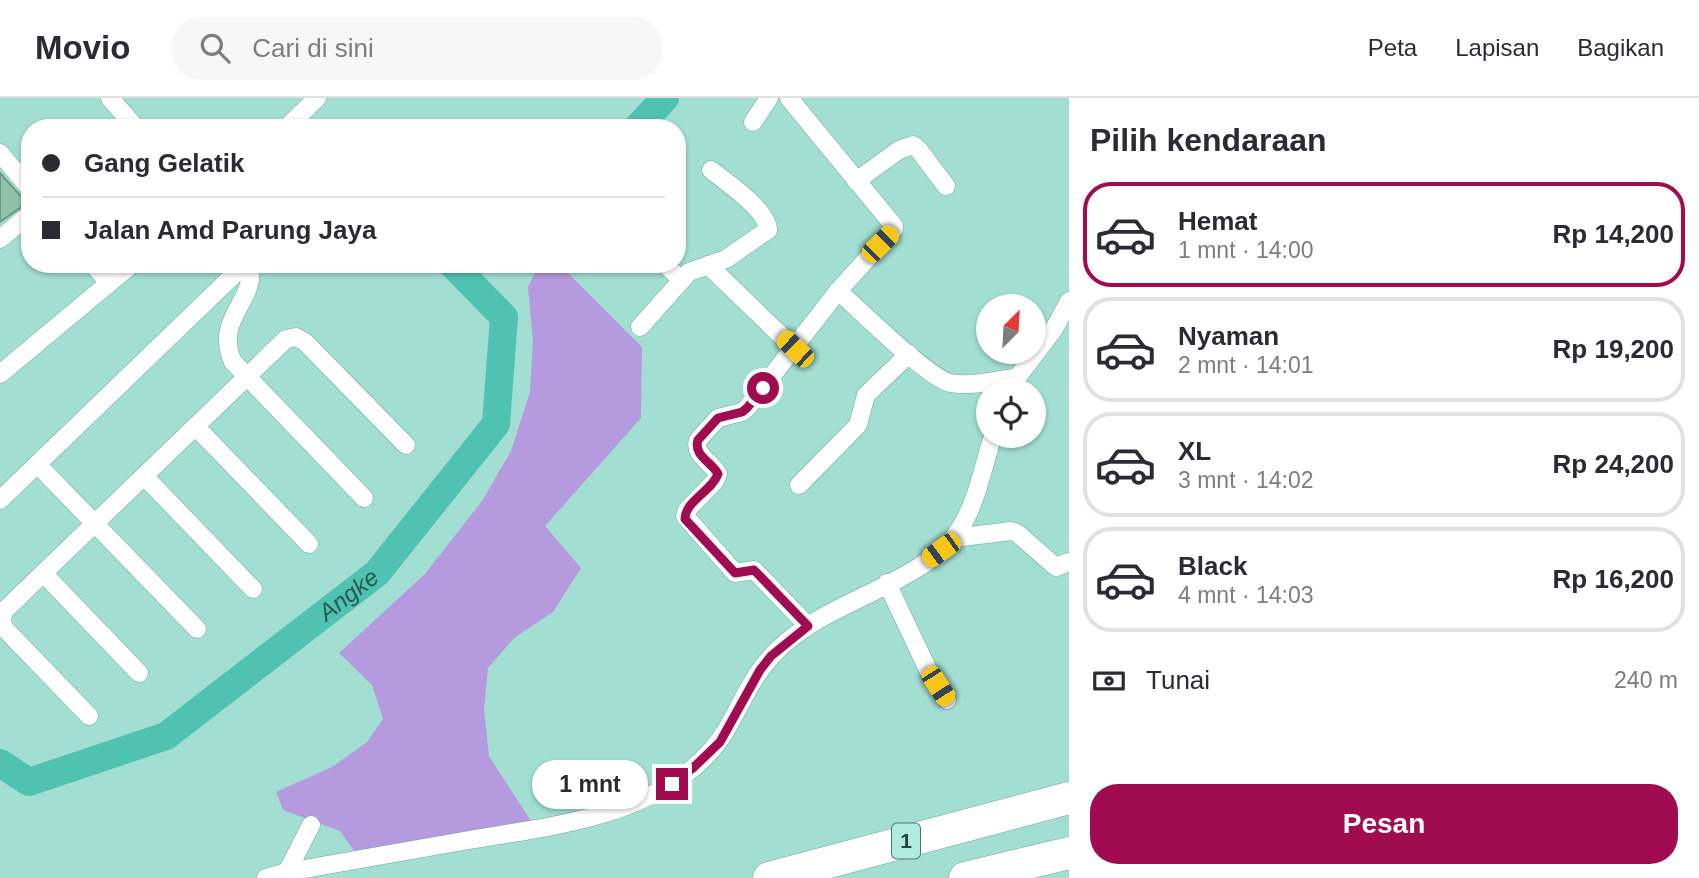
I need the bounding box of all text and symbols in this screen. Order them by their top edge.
search box [172,17,662,80]
text: Movio [35,29,130,66]
icon: search [196,29,234,67]
text: Cari di sini [252,33,374,63]
text: Peta [1368,34,1417,61]
text: Lapisan [1455,34,1539,61]
text: Bagikan [1577,34,1664,61]
text: Pilih kendaraan [1090,122,1327,158]
text: Gang Gelatik [84,148,244,178]
icon: car [1094,203,1157,266]
text: Hemat [1178,206,1257,236]
text: Jalan Amd Parung Jaya [84,215,376,245]
text: Rp 14,200 [1553,219,1674,249]
car [858,222,903,266]
text: 1 mnt · 14:00 [1178,237,1314,263]
north arrow [976,294,1046,364]
map controls [976,294,1046,448]
icon: car [1094,318,1157,381]
text: Nyaman [1178,321,1279,351]
car [773,327,818,371]
text: Rp 19,200 [1553,334,1674,364]
text: 2 mnt · 14:01 [1178,352,1314,378]
route start [747,372,779,404]
button: locate [976,378,1046,448]
icon: car [1094,433,1157,496]
text: XL [1178,436,1211,466]
text: Rp 24,200 [1553,449,1674,479]
text: 3 mnt · 14:02 [1178,467,1314,493]
car [918,529,965,571]
icon: car [1094,548,1157,611]
text: Black [1178,551,1247,581]
water label: Angke [312,563,384,627]
text: Rp 16,200 [1553,564,1674,594]
text: 4 mnt · 14:03 [1178,582,1314,608]
icon: cash [1090,662,1128,700]
car [918,663,959,709]
text: Tunai [1146,665,1210,695]
text: 240 m [1614,667,1678,693]
callout: 1 mnt [532,760,648,808]
route end [656,768,688,800]
text: 1 mnt [559,771,621,797]
button: Pesan [1090,784,1678,864]
road number: 1 [892,824,920,858]

